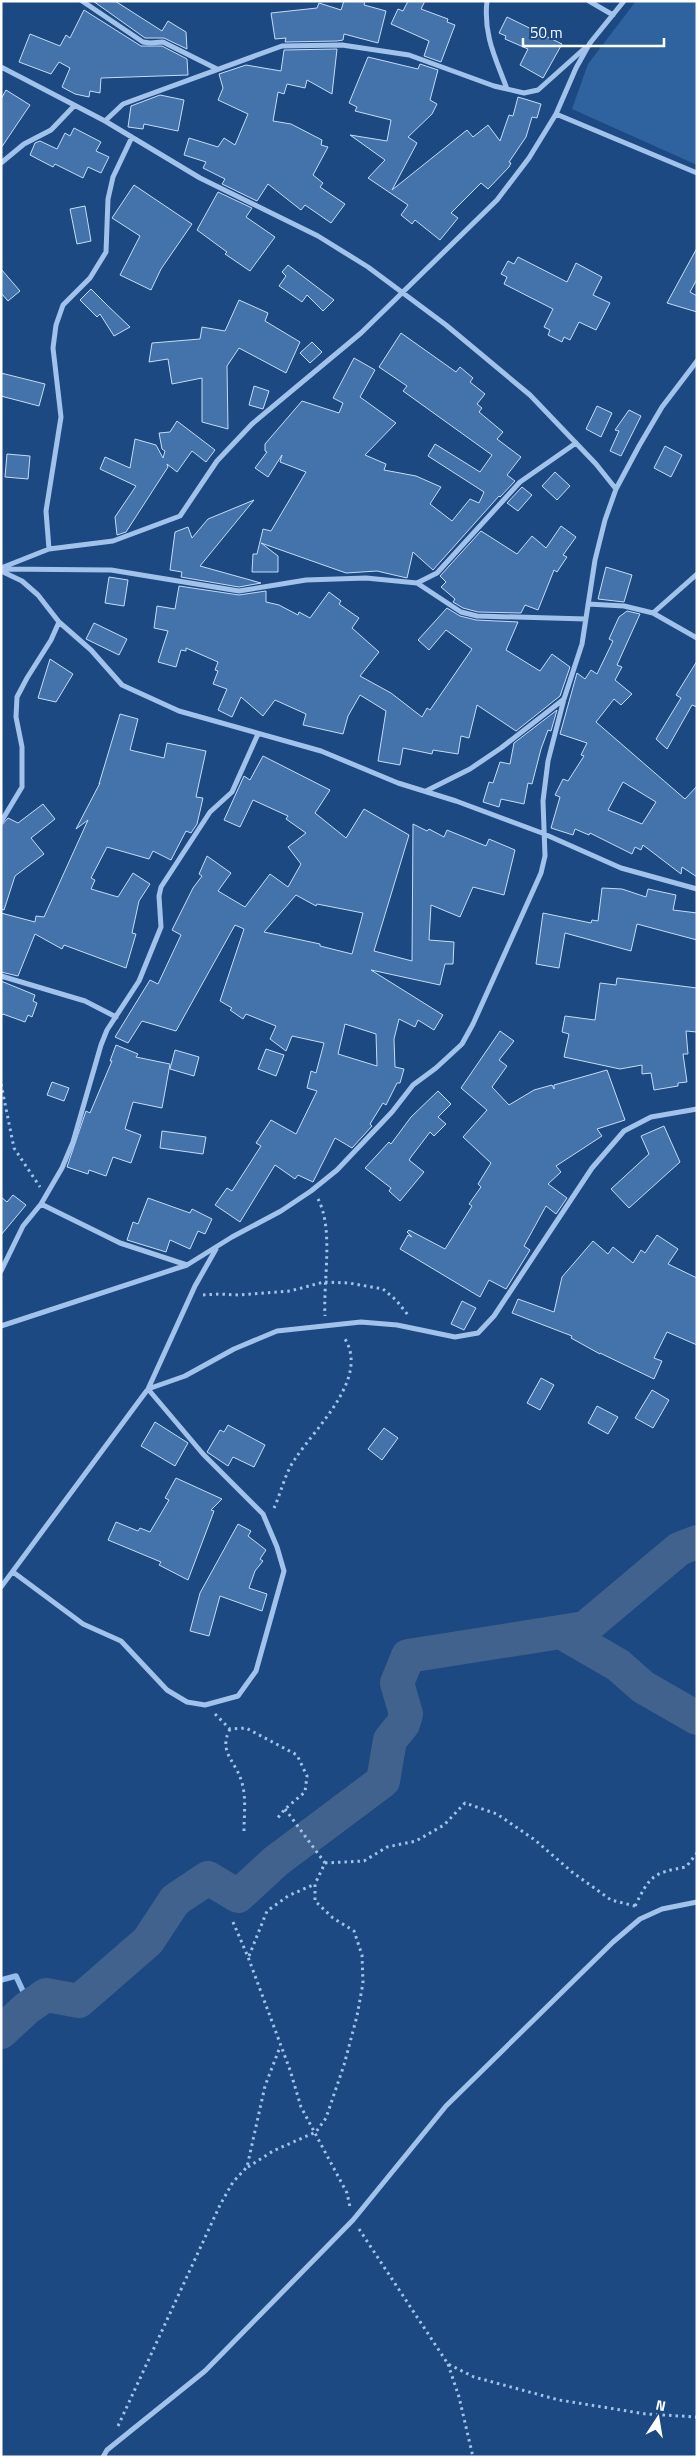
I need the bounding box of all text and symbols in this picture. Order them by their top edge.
scale bar [523,15,664,47]
text: 50 m [530,21,563,44]
north arrow [633,2393,683,2443]
text: N [654,2394,668,2416]

